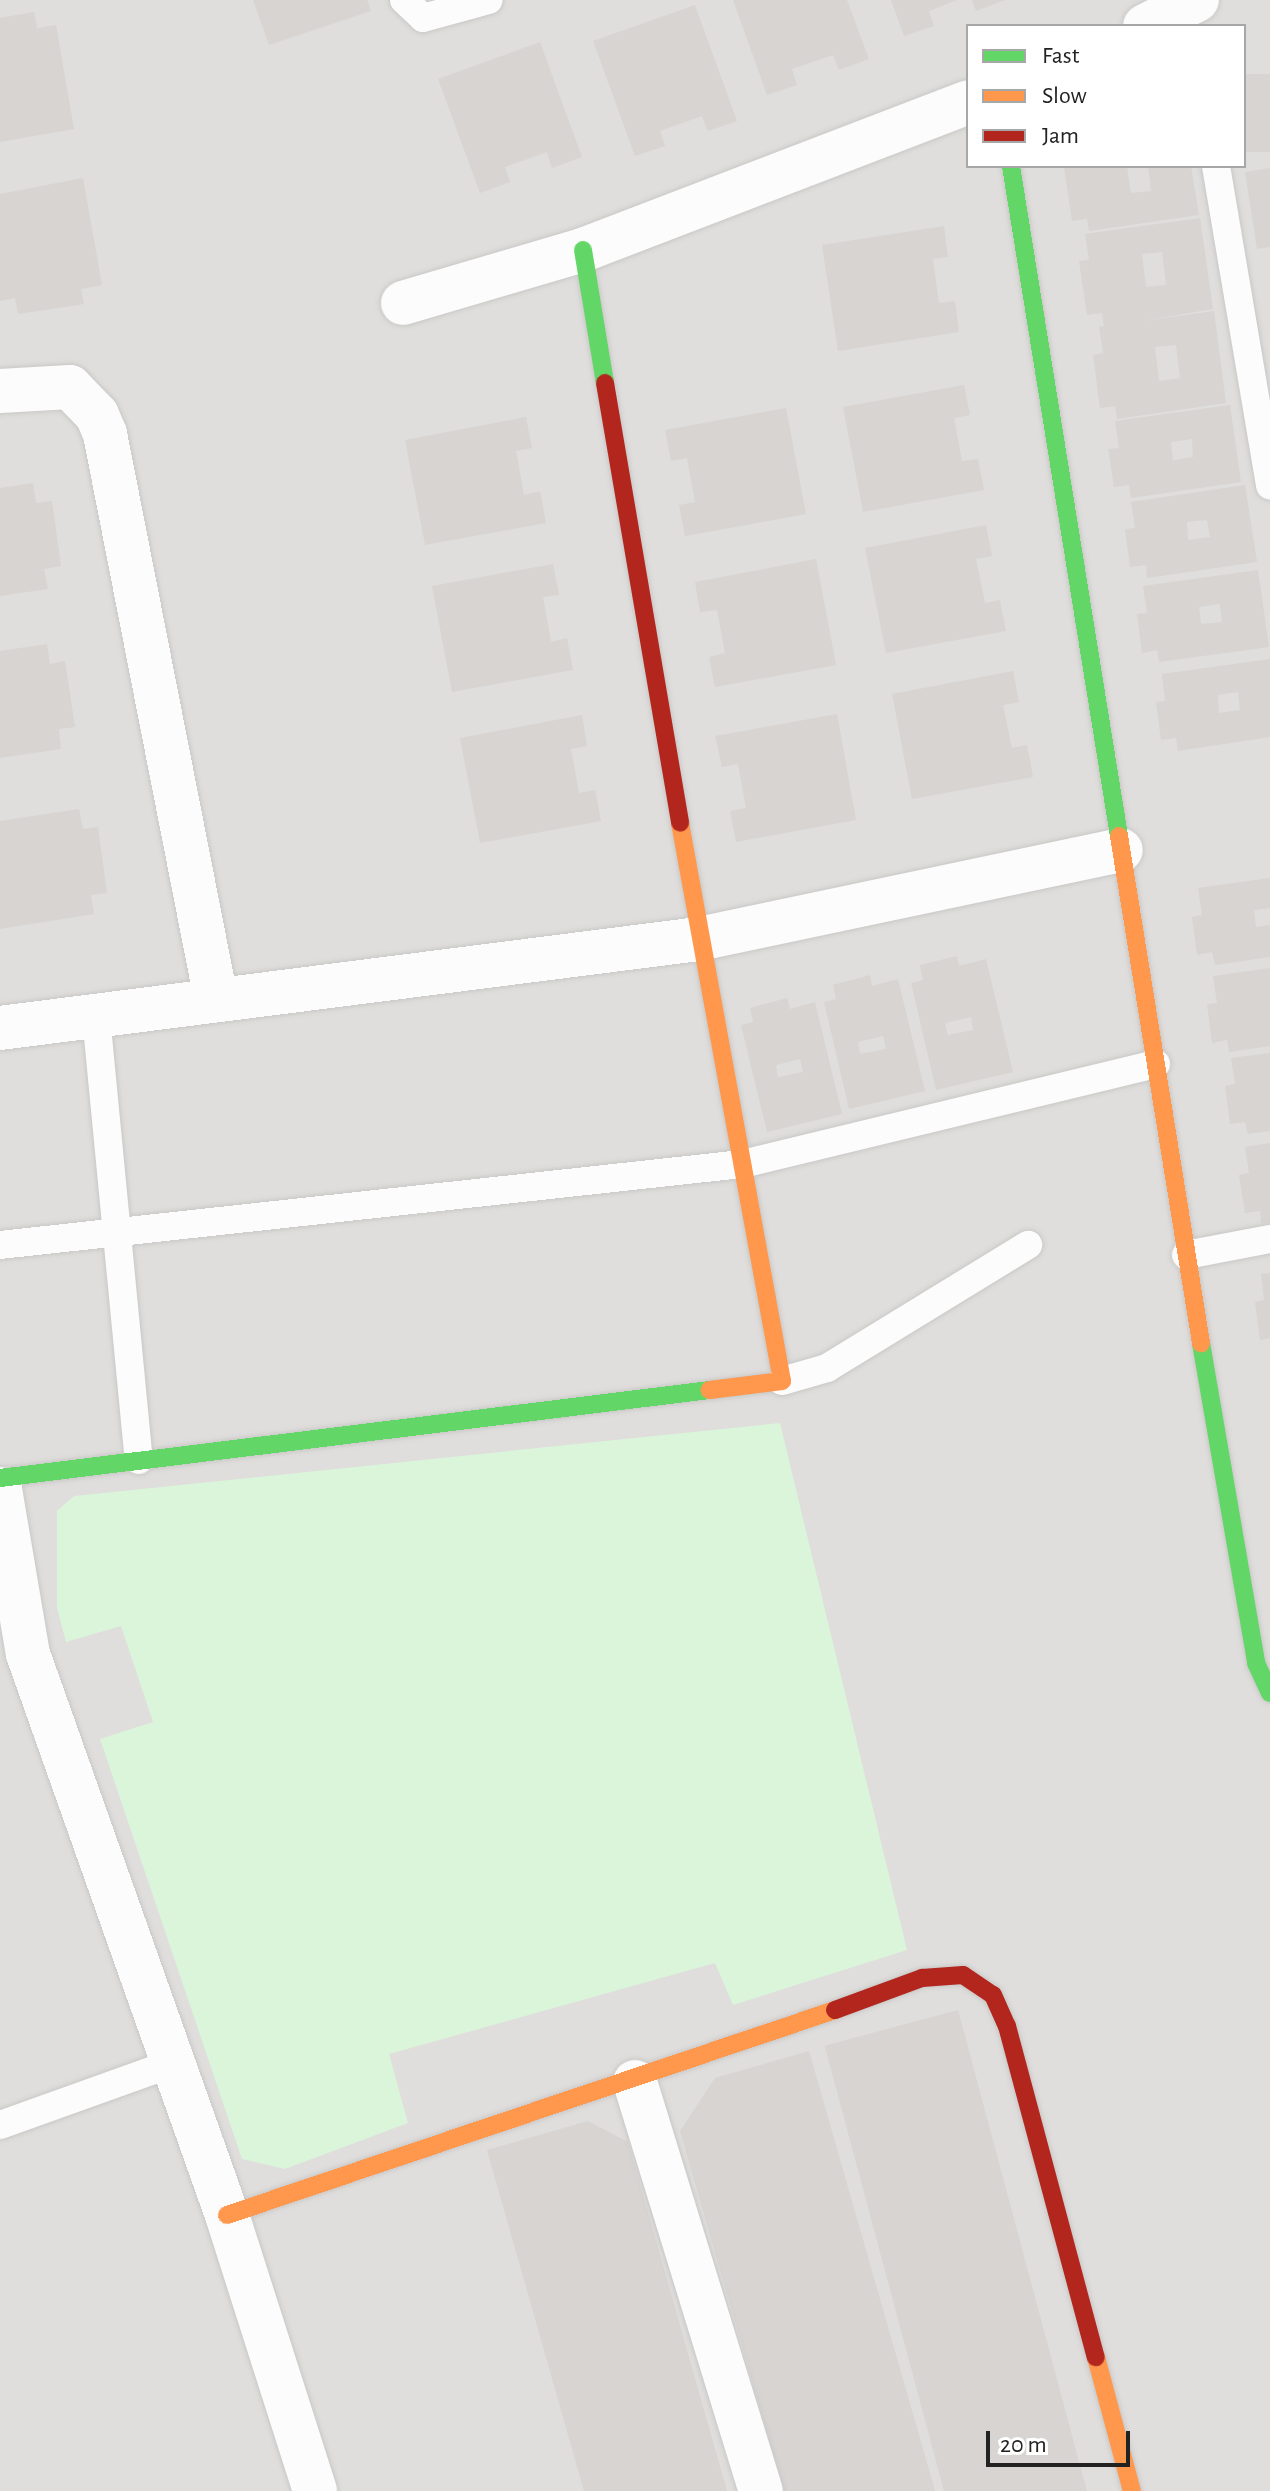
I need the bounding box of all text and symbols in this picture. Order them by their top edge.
legend [966,24,1246,168]
text: Fast [1042,44,1079,68]
text: Slow [1042,84,1087,108]
text: Jam [1042,124,1079,148]
scale bar [990,2415,1134,2465]
text: 20 m [1000,2433,1047,2457]

